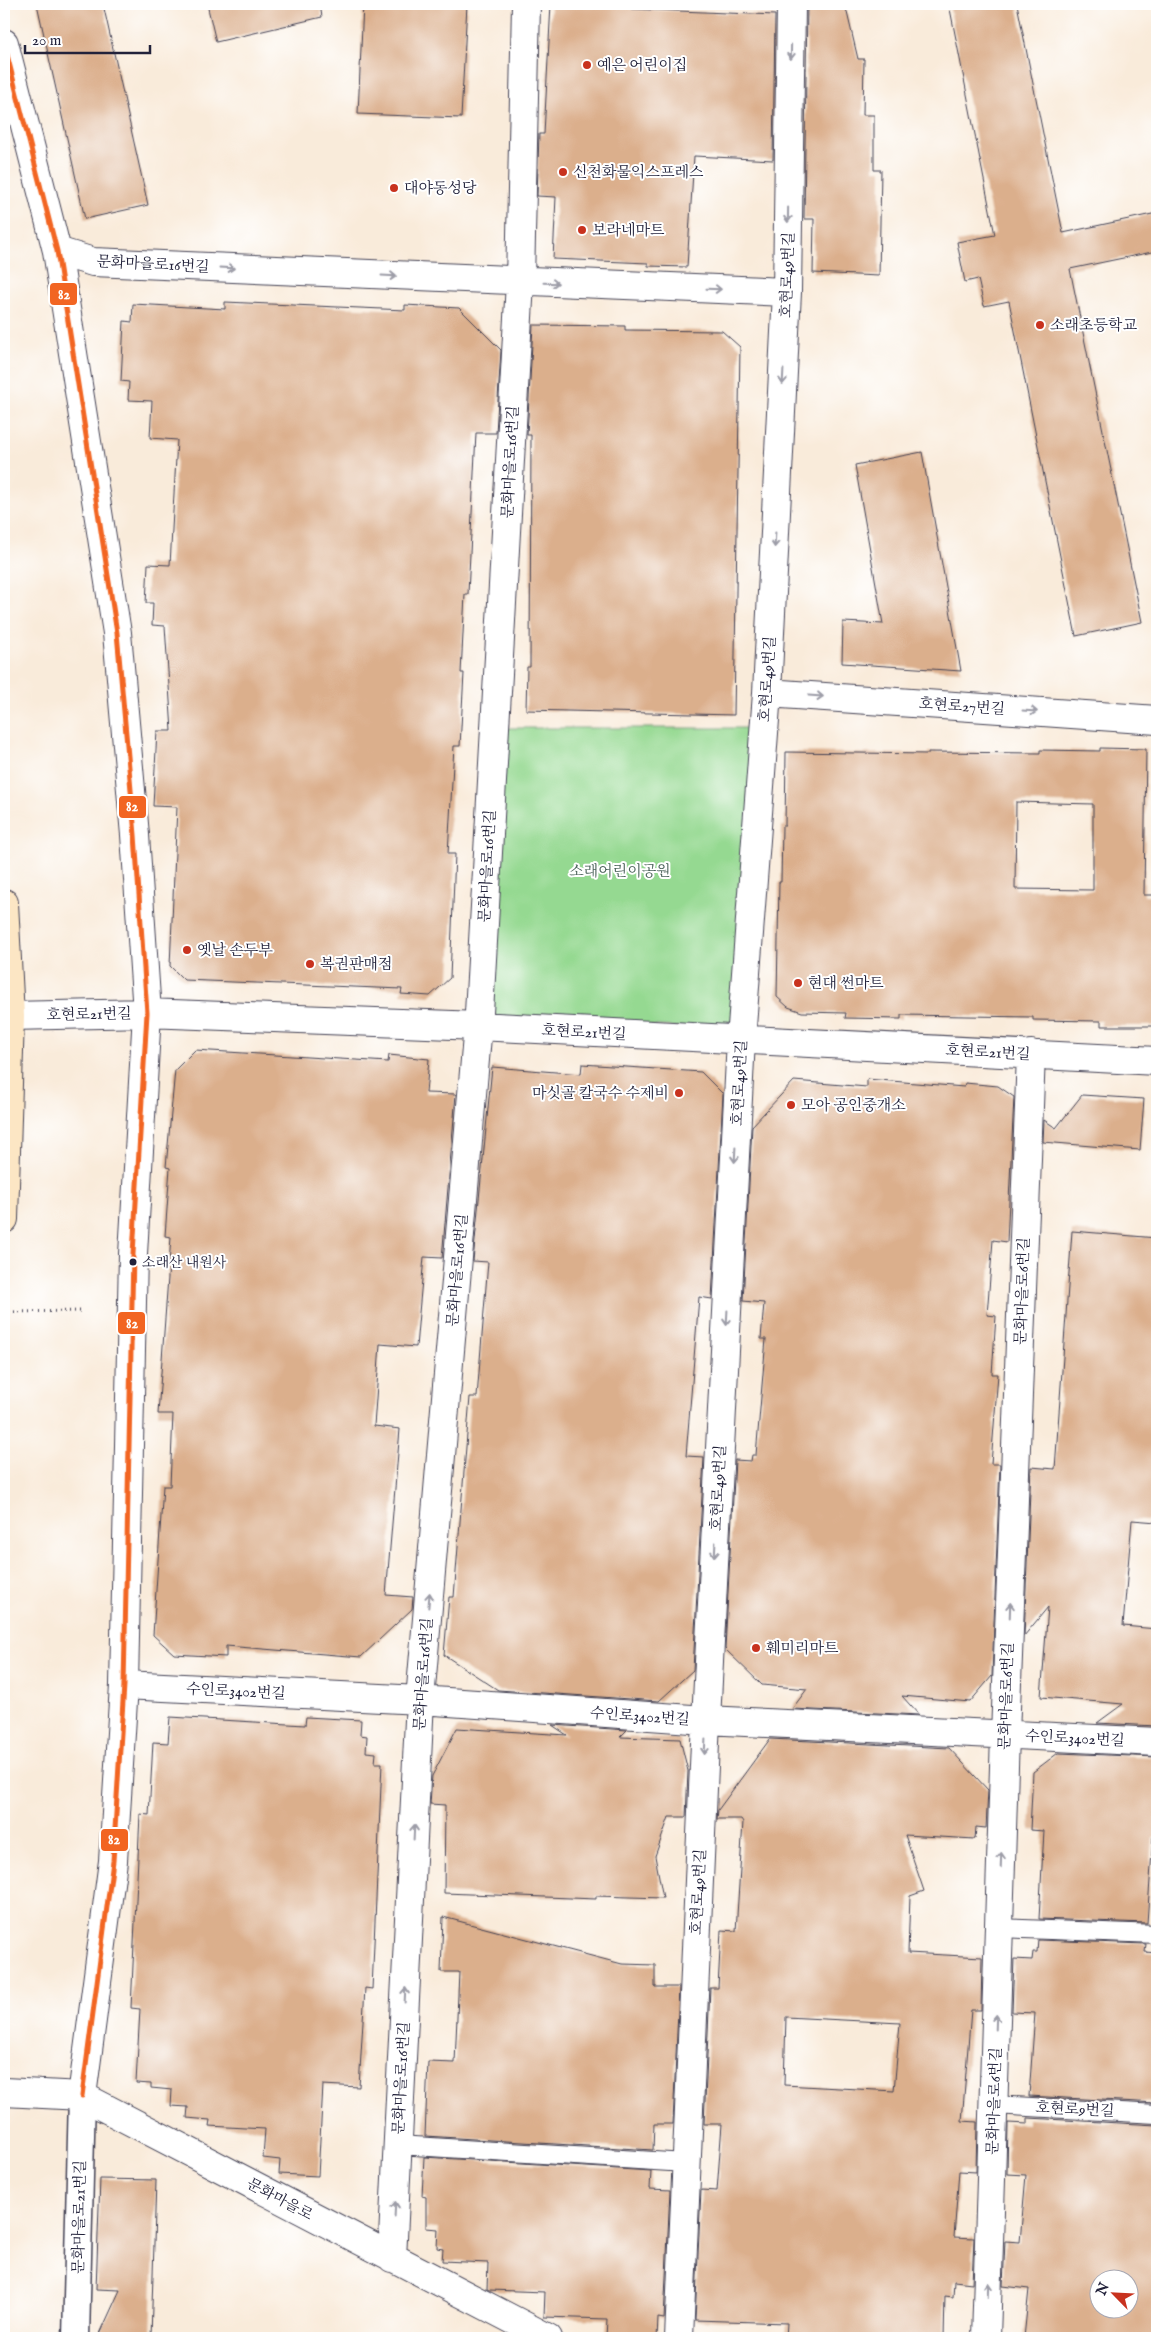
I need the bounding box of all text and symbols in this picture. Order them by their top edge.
scale bar [25,22,150,54]
text: 20 m [32,31,62,50]
one-way arrow [786,44,796,60]
place label: 예은 어린이집 [597,56,687,75]
marker: 예은 어린이집 [581,59,593,71]
place label: 신천화물익스프레스 [573,163,704,182]
marker: 신천화물익스프레스 [557,166,569,178]
place label: 대야동성당 [404,179,477,198]
marker: 대야동성당 [388,182,400,194]
one-way arrow [783,206,793,223]
place label: 보라네마트 [592,221,665,240]
marker: 보라네마트 [576,224,588,236]
street label: 호현로49번길 [776,232,799,319]
street label: 문화마을로16번길 [96,252,210,277]
one-way arrow [219,264,235,273]
one-way arrow [381,271,397,280]
one-way arrow [543,278,559,288]
line badge: 82 [49,282,78,306]
one-way arrow [706,285,722,294]
text: 82 [58,286,70,304]
place label: 소래초등학교 [1050,316,1137,335]
marker: 소래초등학교 [1034,319,1046,331]
one-way arrow [778,369,787,385]
street label: 문화마을로16번길 [498,405,523,519]
one-way arrow [770,531,779,547]
street label: 호현로49번길 [755,635,780,723]
one-way arrow [807,692,823,701]
street label: 호현로27번길 [918,694,1006,719]
one-way arrow [1022,706,1038,716]
line badge: 82 [118,795,147,819]
text: 82 [126,798,138,816]
street label: 문화마을로16번길 [475,809,500,923]
park label: 소래어린이공원 [569,862,671,881]
place label: 옛날 손두부 [197,941,273,960]
marker: 옛날 손두부 [181,944,193,956]
place label: 복권판매점 [320,955,392,974]
marker: 복권판매점 [304,958,316,970]
place label: 현대 썬마트 [808,974,884,993]
marker: 현대 썬마트 [792,977,804,989]
street label: 호현로21번길 [46,1004,132,1025]
street label: 호현로21번길 [541,1021,627,1044]
street label: 호현로49번길 [728,1039,751,1127]
street label: 호현로21번길 [945,1041,1031,1064]
place label: 마싯골 칼국수 수제비 [532,1084,669,1103]
marker: 마싯골 칼국수 수제비 [673,1087,685,1099]
place label: 모아 공인중개소 [801,1096,906,1115]
marker: 모아 공인중개소 [785,1099,797,1111]
one-way arrow [731,1147,740,1163]
street label: 문화마을로16번길 [443,1213,472,1327]
street label: 문화마을로6번길 [1011,1237,1034,1345]
place label: 소래산 내원사 [142,1254,227,1272]
marker: 소래산 내원사 [128,1257,138,1267]
one-way arrow [722,1309,731,1325]
line badge: 82 [117,1311,146,1335]
text: 82 [126,1315,138,1333]
street label: 호현로49번길 [707,1444,730,1532]
one-way arrow [710,1542,719,1558]
one-way arrow [424,1593,433,1609]
one-way arrow [1005,1602,1014,1618]
street label: 문화마을로16번길 [410,1617,437,1731]
place label: 훼미리마트 [766,1639,839,1658]
marker: 훼미리마트 [750,1642,762,1654]
street label: 문화마을로6번길 [995,1642,1018,1750]
street label: 수인로3402번길 [186,1679,286,1704]
street label: 수인로3402번길 [590,1704,690,1729]
street label: 수인로3402번길 [1025,1726,1125,1751]
one-way arrow [700,1739,709,1755]
one-way arrow [409,1825,418,1841]
line badge: 82 [100,1828,129,1852]
text: 82 [108,1831,120,1849]
street label: 호현로49번길 [687,1848,710,1936]
one-way arrow [996,1852,1006,1868]
one-way arrow [401,1987,410,2003]
one-way arrow [991,2014,1001,2030]
street label: 문화마을로16번길 [389,2021,414,2135]
street label: 문화마을로6번길 [983,2047,1006,2155]
street label: 호현로9번길 [1035,2098,1115,2121]
street label: 문화마을로21번길 [69,2160,90,2274]
street label: 문화마을로 [243,2174,317,2225]
one-way arrow [390,2202,399,2218]
north arrow [1088,2270,1138,2320]
text: N [1092,2280,1114,2299]
one-way arrow [983,2282,992,2298]

